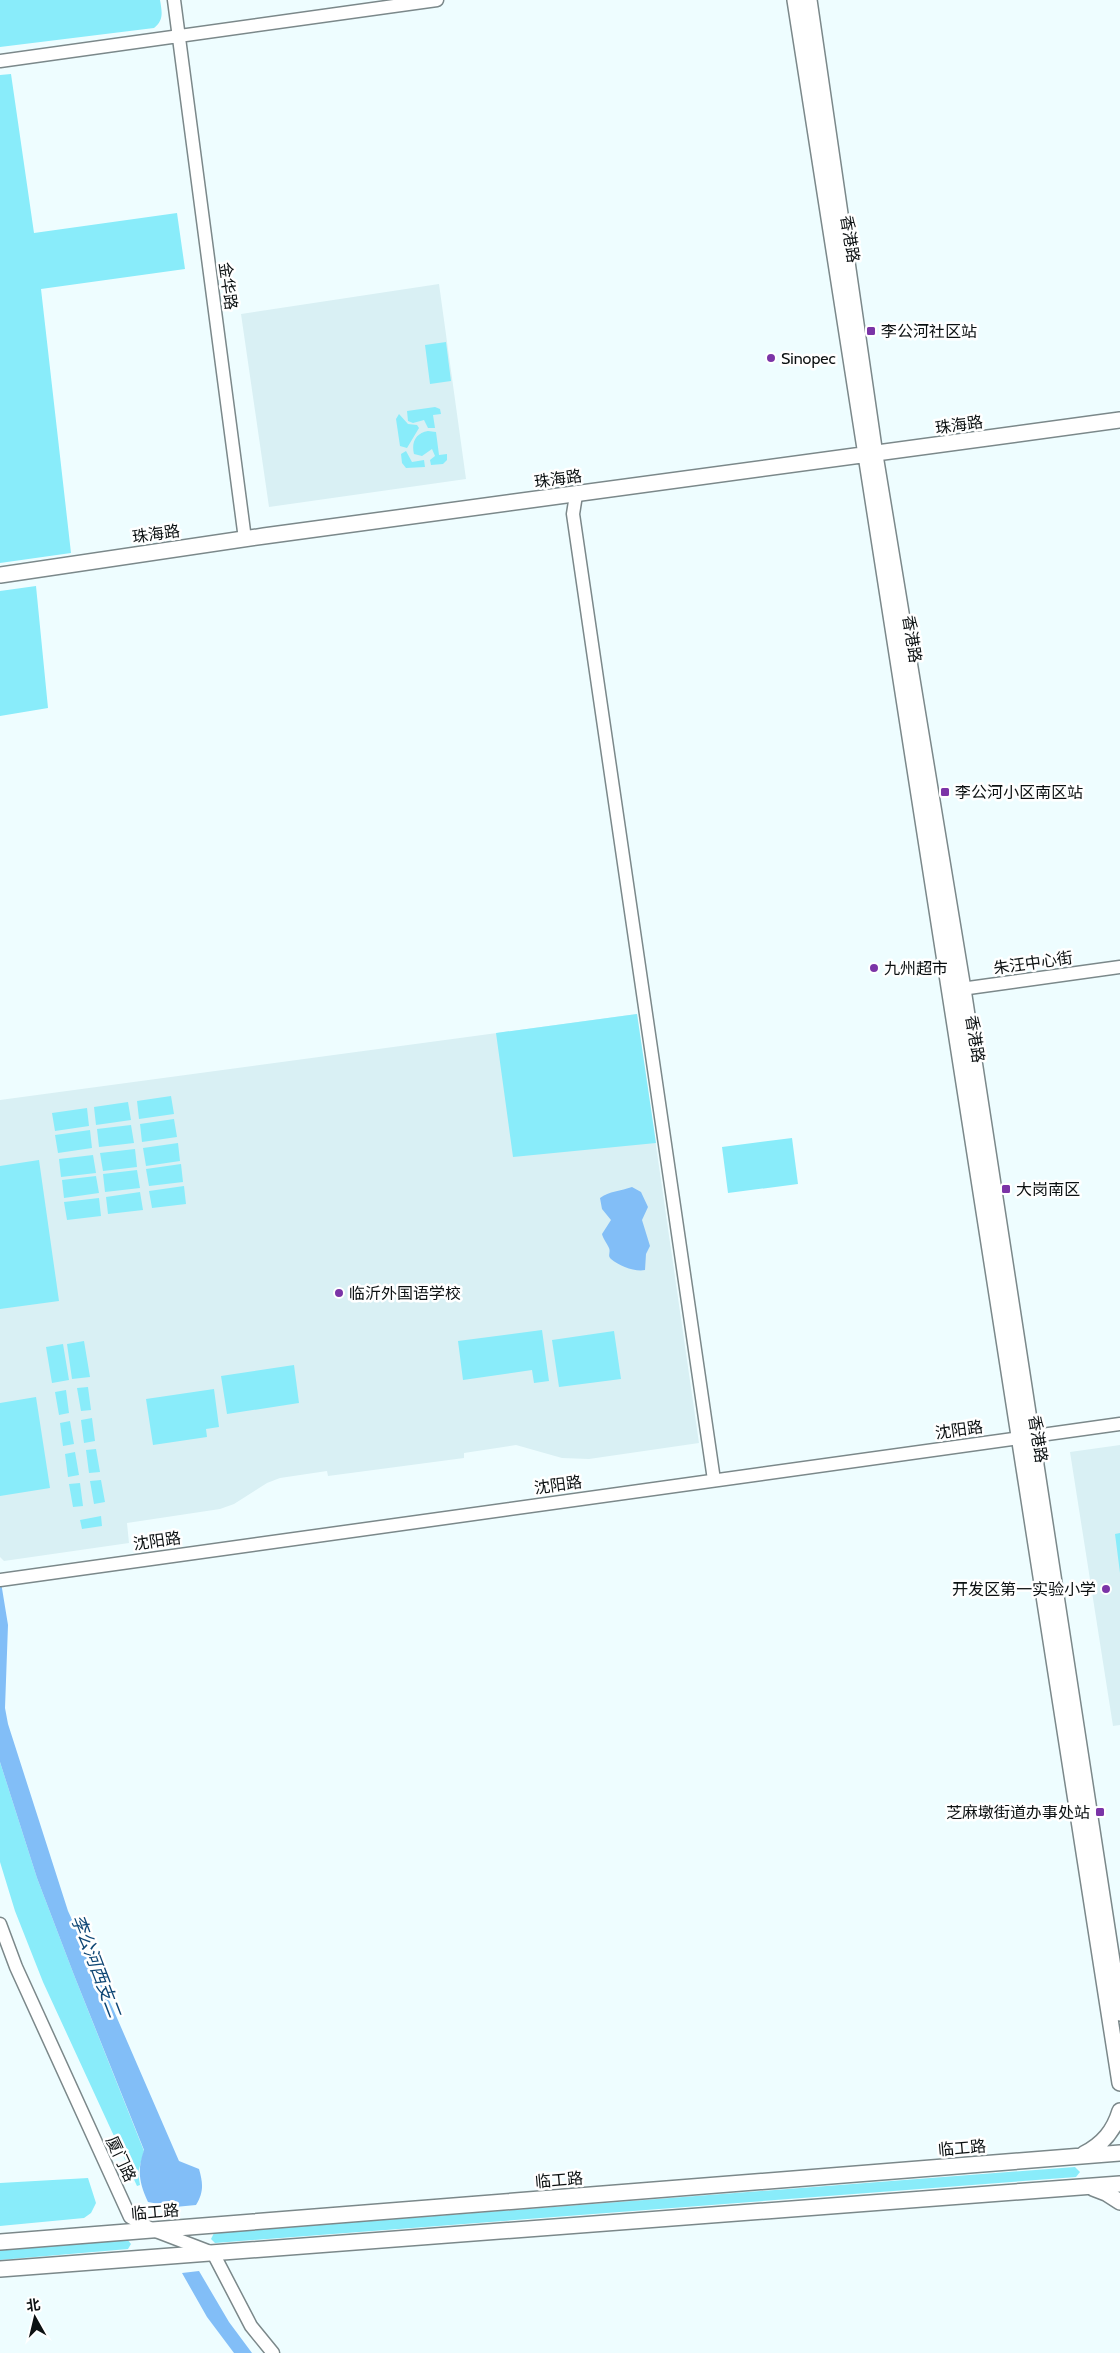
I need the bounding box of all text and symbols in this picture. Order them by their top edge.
street label: 香港路 [837,214,863,264]
street label: 金华路 [215,261,241,311]
place label: 李公河社区站 [881,322,977,341]
marker: 李公河社区站 [865,325,877,337]
place label: Sinopec [781,349,836,368]
marker: Sinopec [765,352,777,364]
street label: 珠海路 [934,412,984,438]
street label: 珠海路 [533,466,583,492]
street label: 珠海路 [131,521,181,547]
street label: 香港路 [899,614,925,664]
place label: 李公河小区南区站 [955,783,1083,802]
marker: 李公河小区南区站 [939,786,951,798]
street label: 朱汪中心街 [992,948,1074,978]
place label: 九州超市 [884,959,948,978]
marker: 九州超市 [868,962,880,974]
street label: 香港路 [962,1014,988,1064]
place label: 大岗南区 [1016,1180,1080,1199]
marker: 大岗南区 [1000,1183,1012,1195]
place label: 临沂外国语学校 [349,1284,461,1303]
marker: 临沂外国语学校 [333,1287,345,1299]
street label: 香港路 [1025,1414,1051,1464]
street label: 沈阳路 [934,1417,984,1443]
street label: 沈阳路 [533,1472,583,1498]
street label: 沈阳路 [132,1528,182,1554]
place label: 开发区第一实验小学 [952,1580,1096,1599]
marker: 开发区第一实验小学 [1100,1583,1112,1595]
place label: 芝麻墩街道办事处站 [946,1803,1090,1822]
marker: 芝麻墩街道办事处站 [1094,1806,1106,1818]
water label: 李公河西支二 [66,1912,126,2021]
street label: 厦门路 [102,2133,140,2185]
street label: 临工路 [937,2136,987,2160]
street label: 临工路 [534,2168,584,2192]
street label: 临工路 [130,2200,180,2224]
north arrow [10,2293,60,2343]
text: 北 [25,2295,41,2315]

